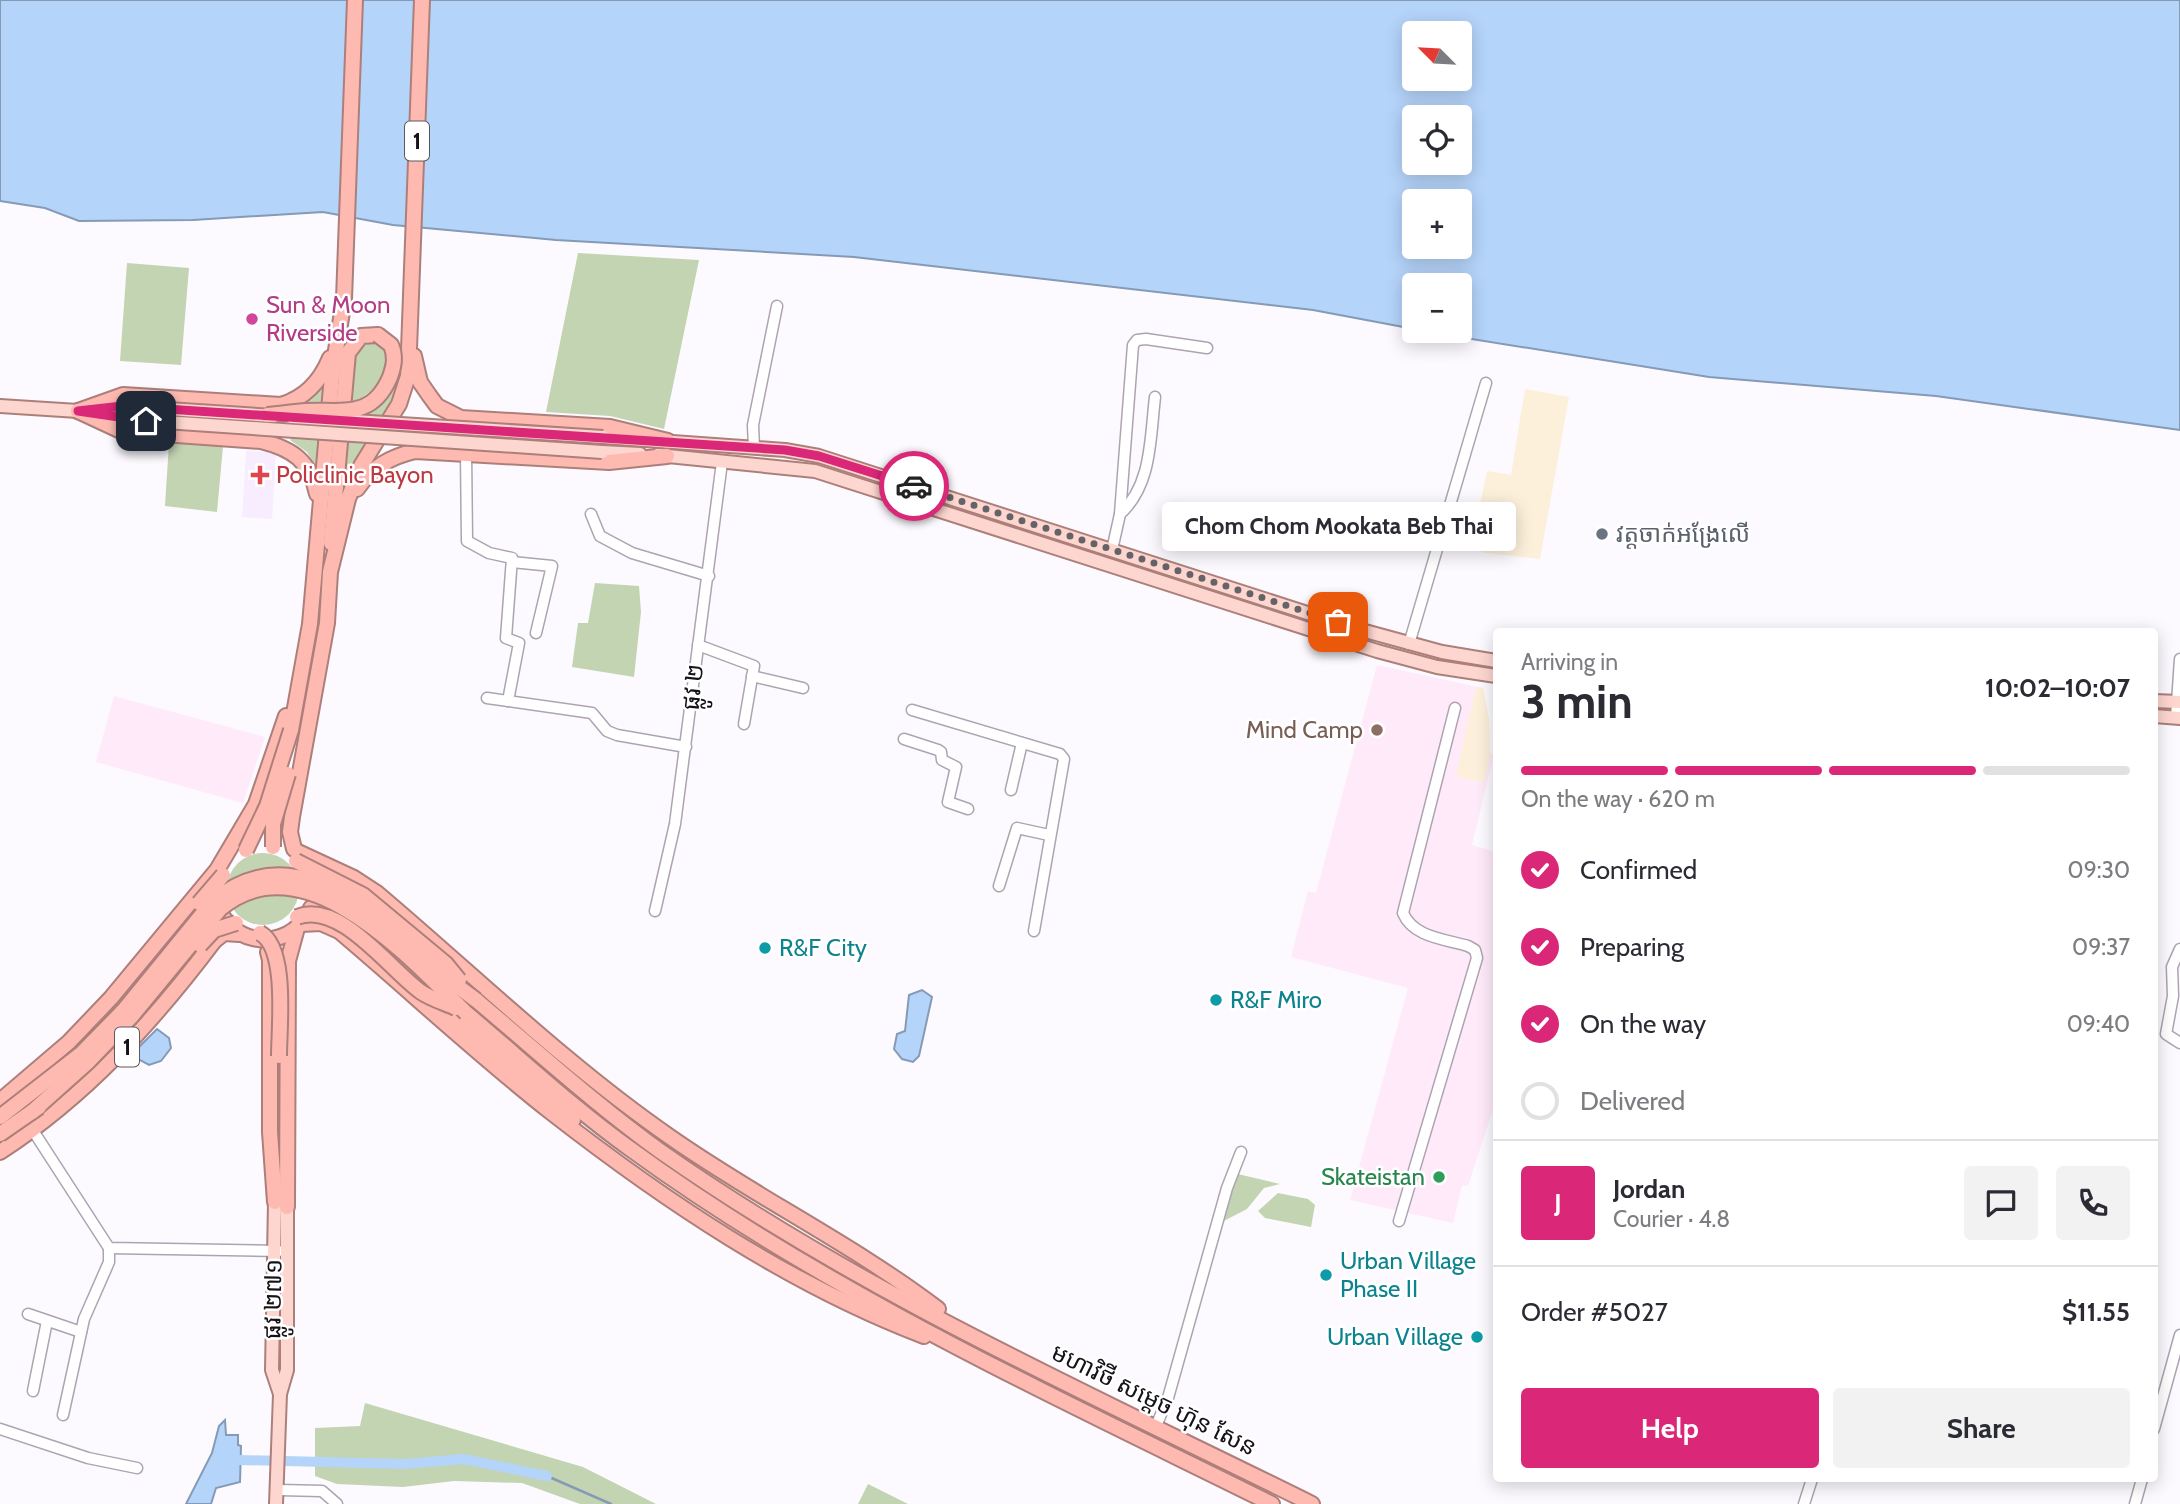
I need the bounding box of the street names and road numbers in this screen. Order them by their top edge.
road number: 1 [405,122,429,160]
street label: ផ្លូវ ២ [676,662,717,712]
road number: 1 [115,1028,139,1066]
street label: ផ្លូវ ២៧១ [257,1258,296,1340]
street label: មហាវិថី សម្តេច ហ៊ុន សែន [1047,1337,1262,1462]

